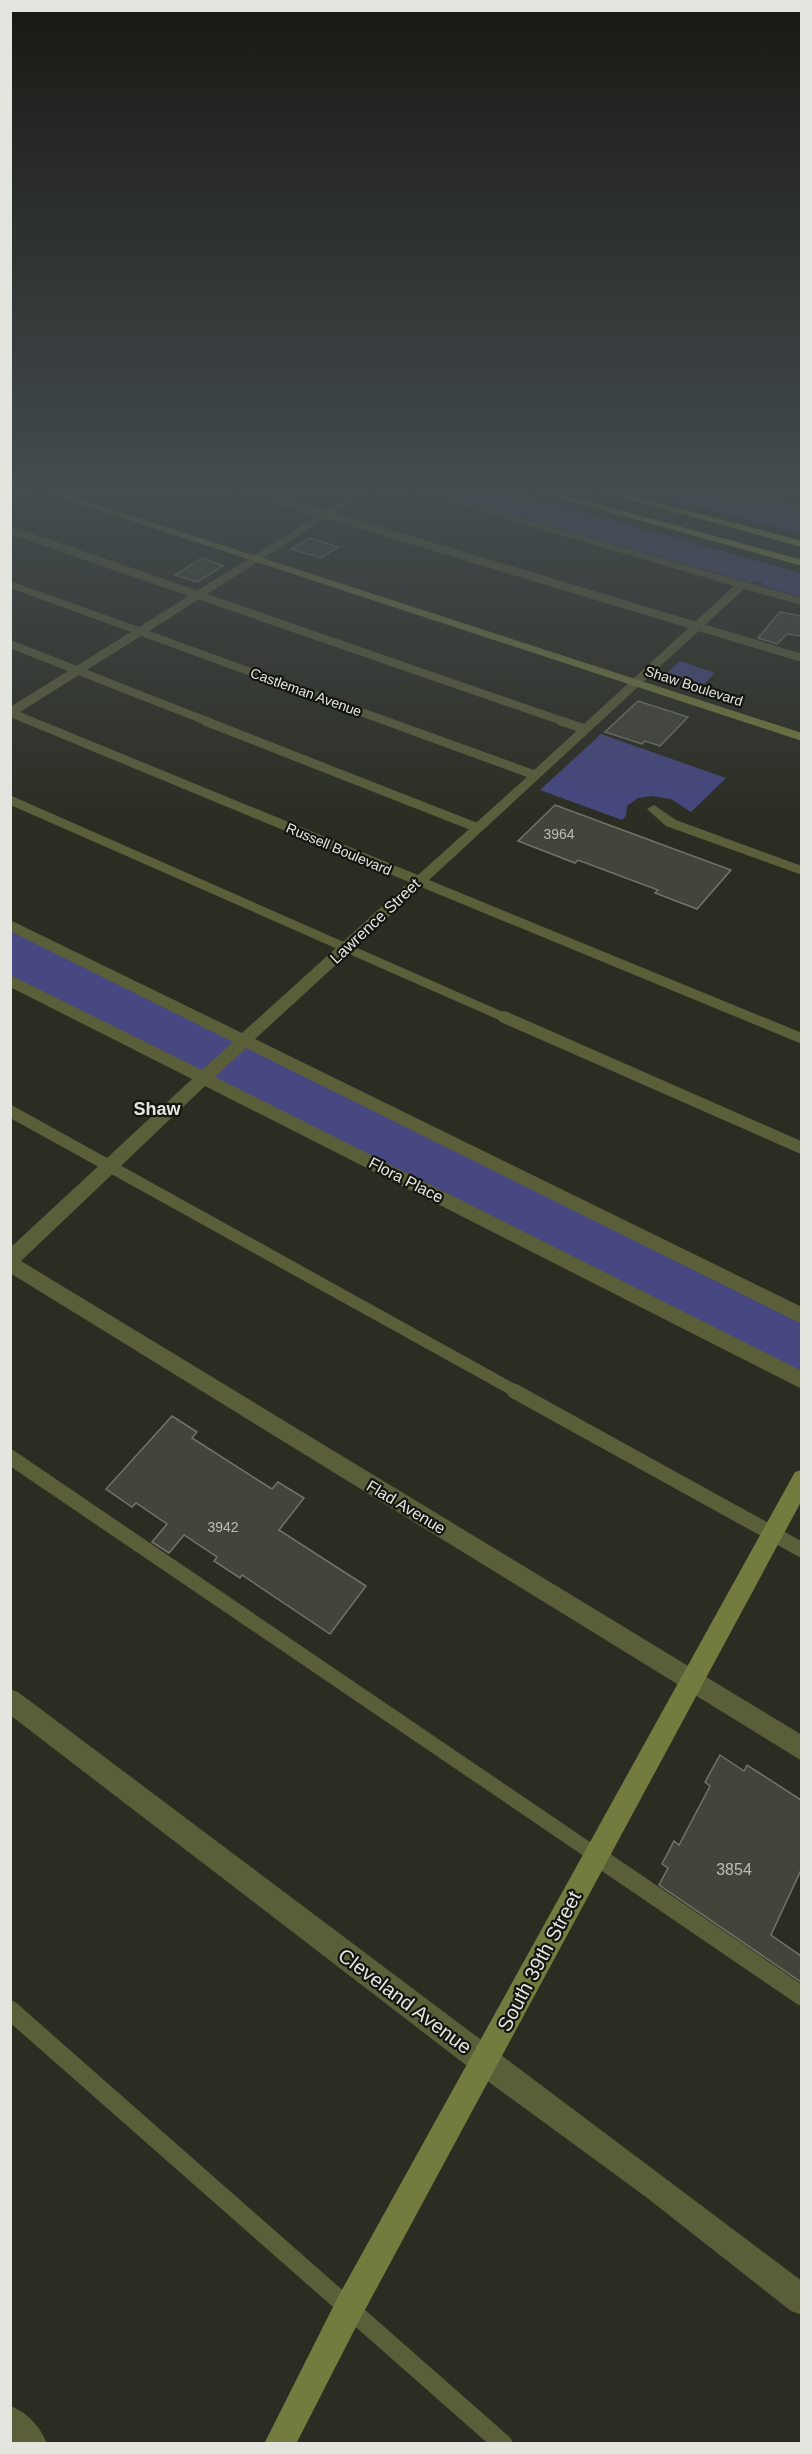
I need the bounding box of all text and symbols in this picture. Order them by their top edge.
street label: Shaw Boulevard [643,663,745,709]
street label: Castleman Avenue [248,664,364,720]
street label: Russell Boulevard [284,820,394,878]
house number: 3964 [543,826,575,842]
street label: Lawrence Street [327,875,424,967]
district label: Shaw [133,1099,182,1119]
street label: Flora Place [366,1154,446,1206]
street label: Flad Avenue [364,1477,448,1537]
house number: 3942 [207,1519,239,1535]
house number: 3854 [716,1861,752,1878]
street label: South 39th Street [493,1887,585,2035]
street label: Cleveland Avenue [334,1944,476,2058]

